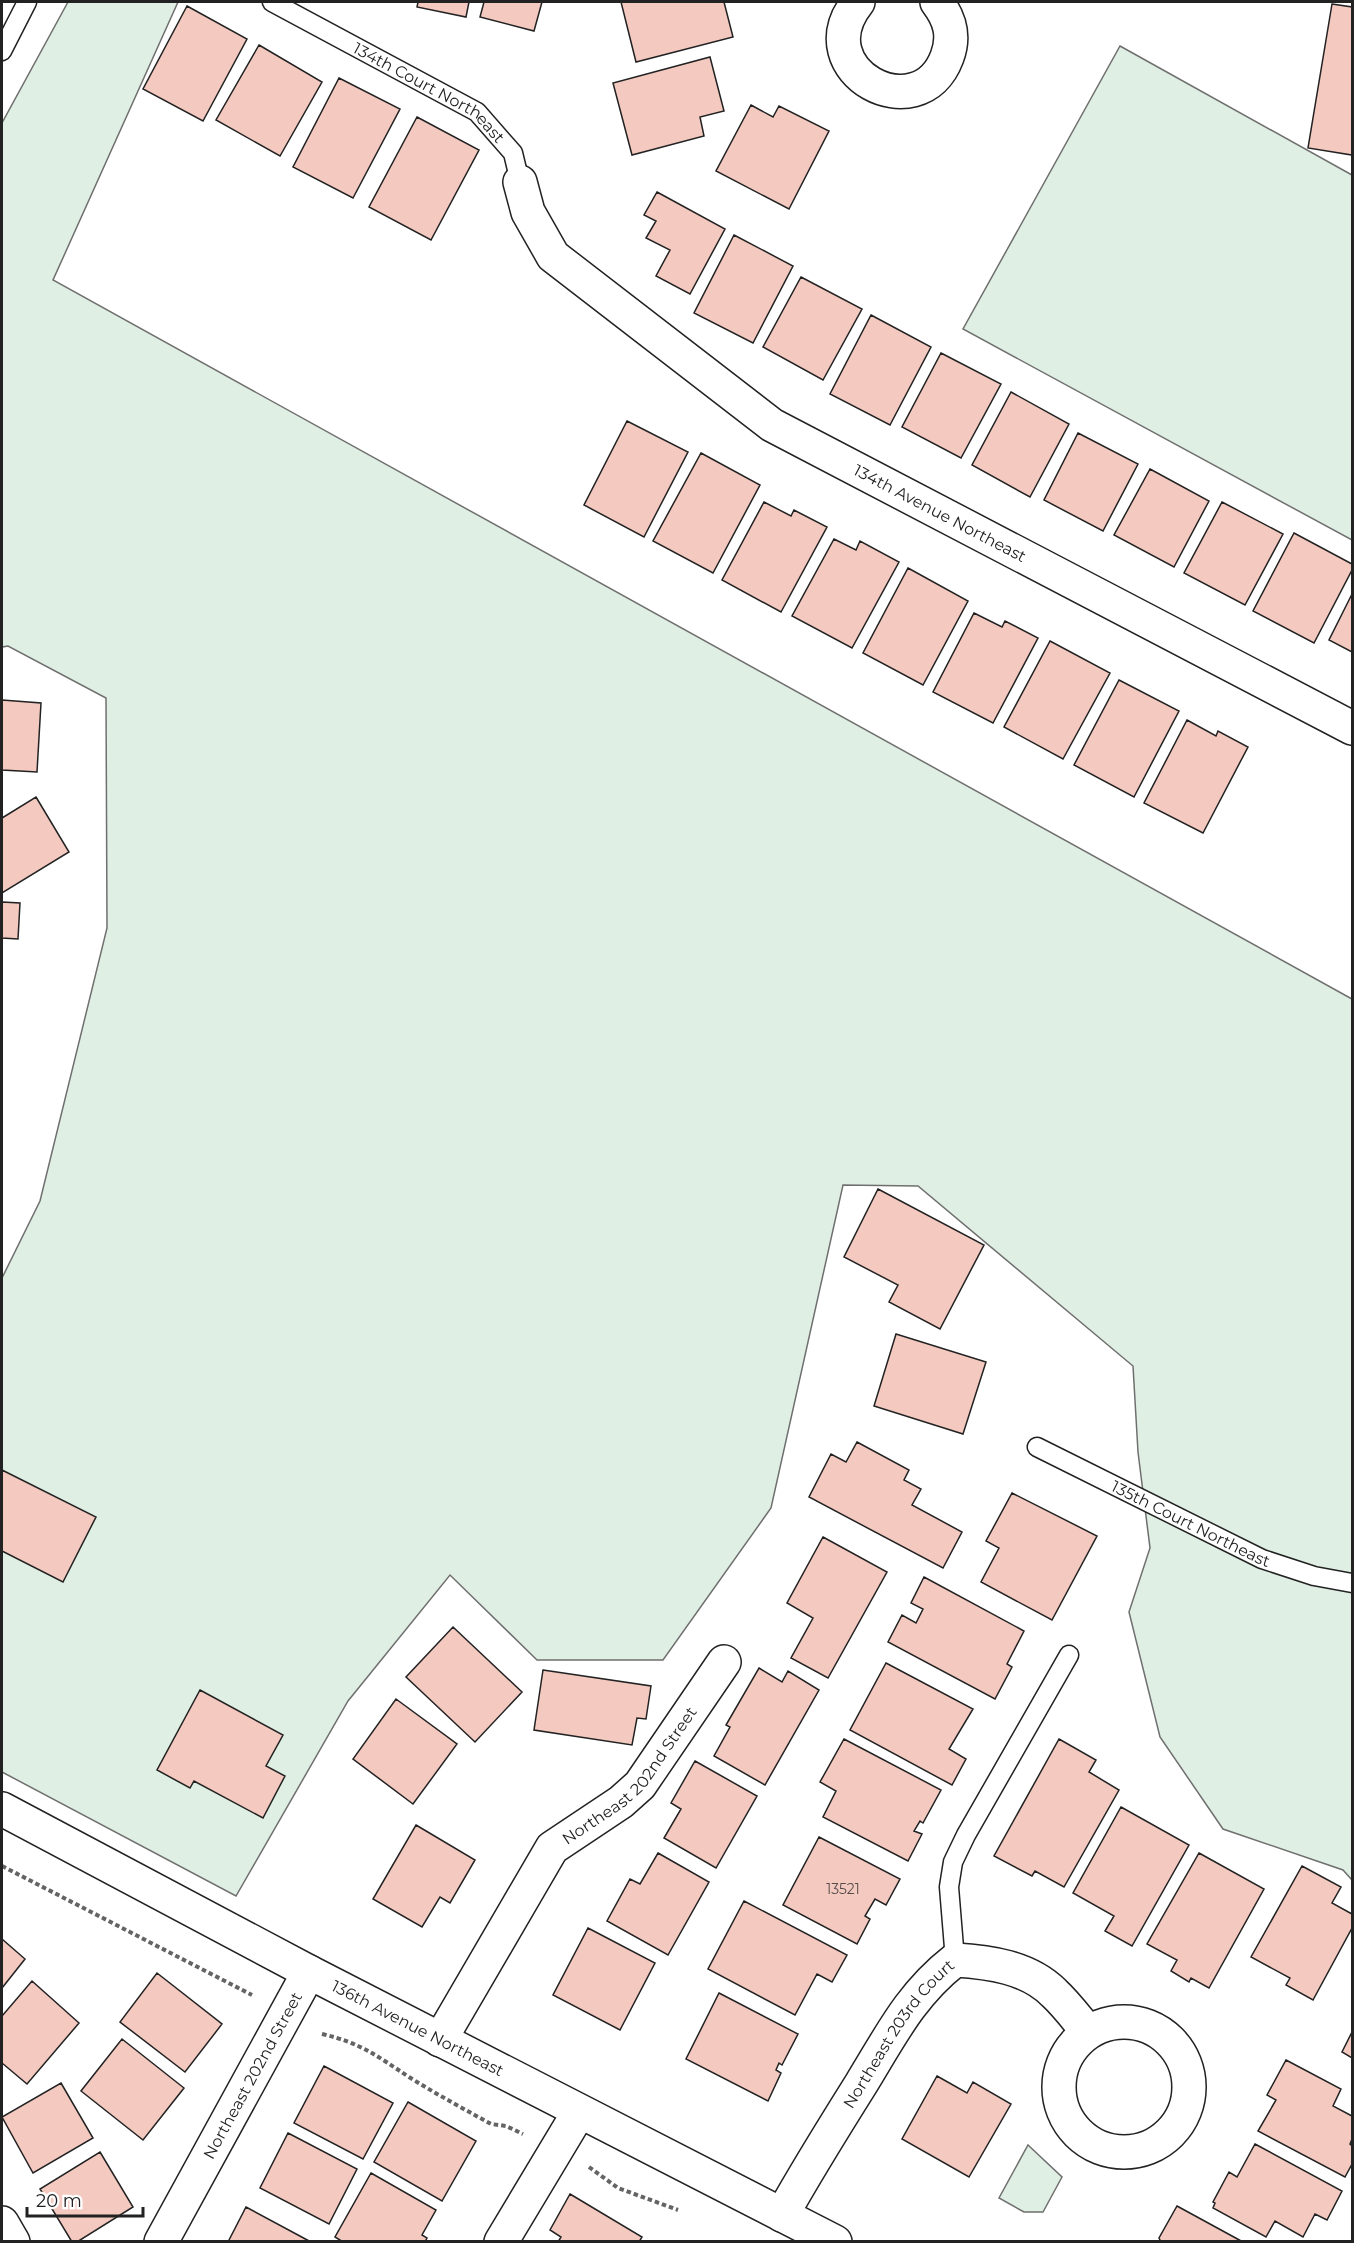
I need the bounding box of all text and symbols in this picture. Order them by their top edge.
street label: 134th Court Northeast [350,38,509,147]
street label: 134th Avenue Northeast [851,460,1030,566]
street label: 135th Court Northeast [1108,1477,1273,1571]
street label: Northeast 202nd Street [559,1703,701,1849]
house number: 13521 [826,1880,860,1898]
street label: Northeast 203rd Court [839,1955,958,2112]
street label: 136th Avenue Northeast [328,1976,507,2081]
street label: Northeast 202nd Street [199,1988,306,2162]
scale bar [27,2180,142,2218]
text: 20 m [36,2190,82,2212]

